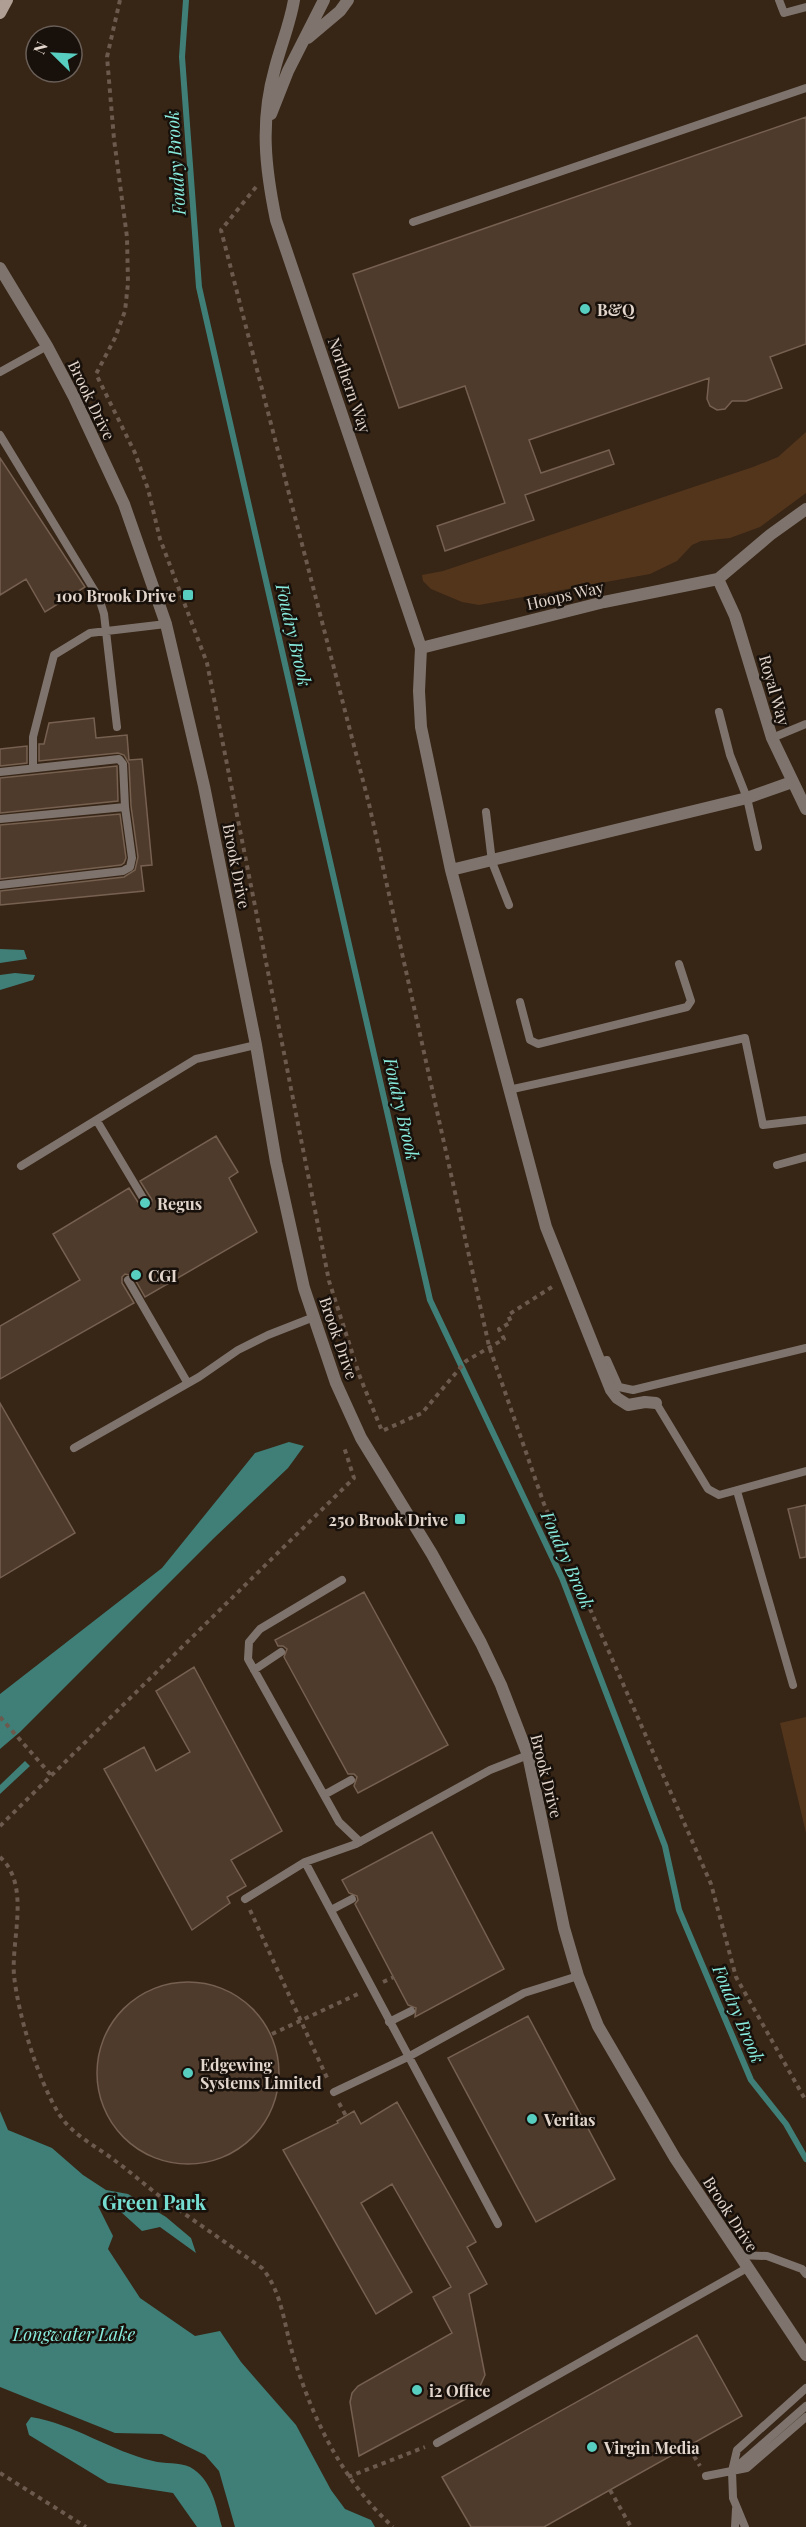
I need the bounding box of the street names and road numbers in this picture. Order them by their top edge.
street label: Northern Way [324,334,376,436]
street label: Brook Drive [64,357,120,443]
street label: Hoops Way [524,576,606,614]
street label: Royal Way [755,652,795,728]
street label: Brook Drive [219,822,255,910]
street label: Brook Drive [315,1294,363,1382]
street label: Brook Drive [526,1732,568,1820]
street label: Brook Drive [699,2172,763,2256]

